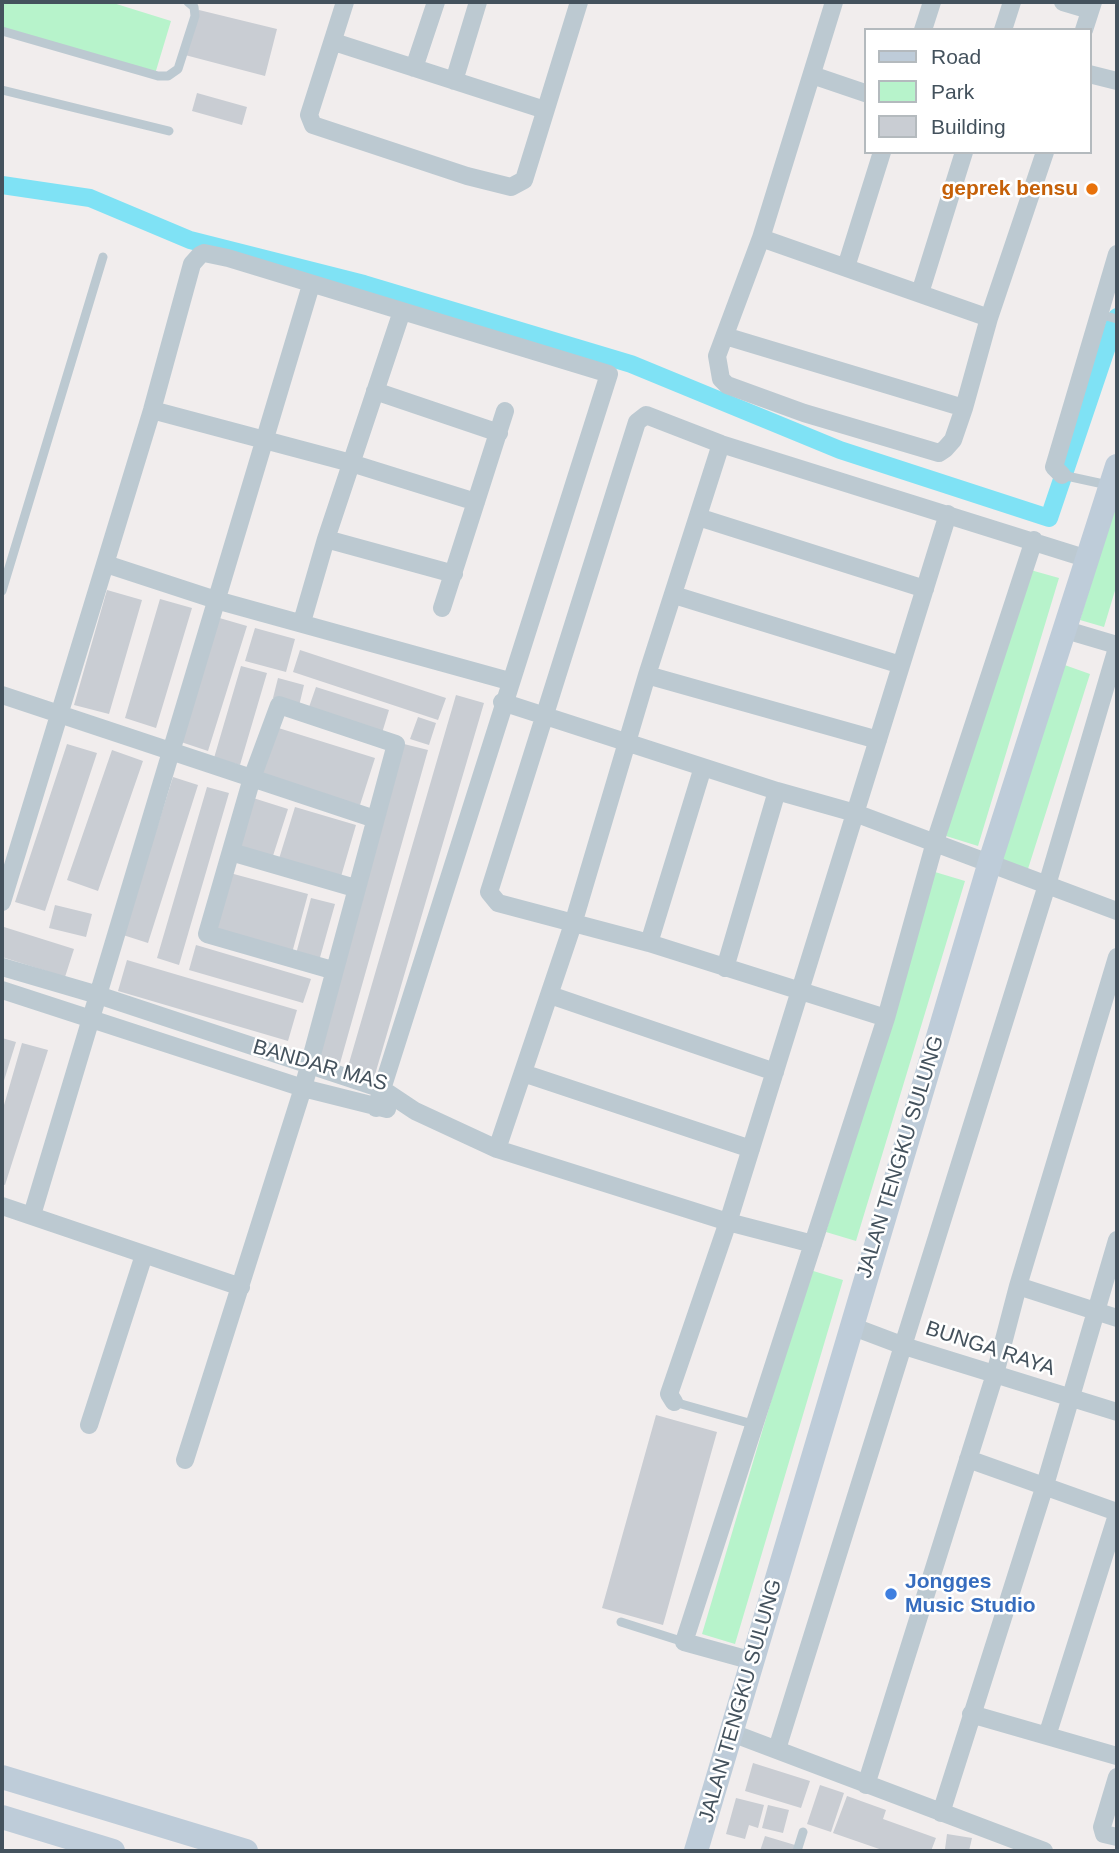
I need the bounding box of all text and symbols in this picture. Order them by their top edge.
legend [864,28,1091,154]
text: Road [931,45,981,68]
text: Park [931,80,974,103]
text: Building [931,115,1006,138]
place label: geprek bensu [941,176,1078,202]
marker: geprek bensu [1084,181,1100,197]
street label: JALAN TENGKU SULUNG [852,1033,950,1281]
street label: BANDAR MAS [250,1035,390,1097]
street label: BUNGA RAYA [922,1316,1058,1382]
place label: Jongges Music Studio [905,1569,1036,1619]
street label: JALAN TENGKU SULUNG [694,1576,788,1826]
marker: Jongges Music Studio [883,1586,899,1602]

